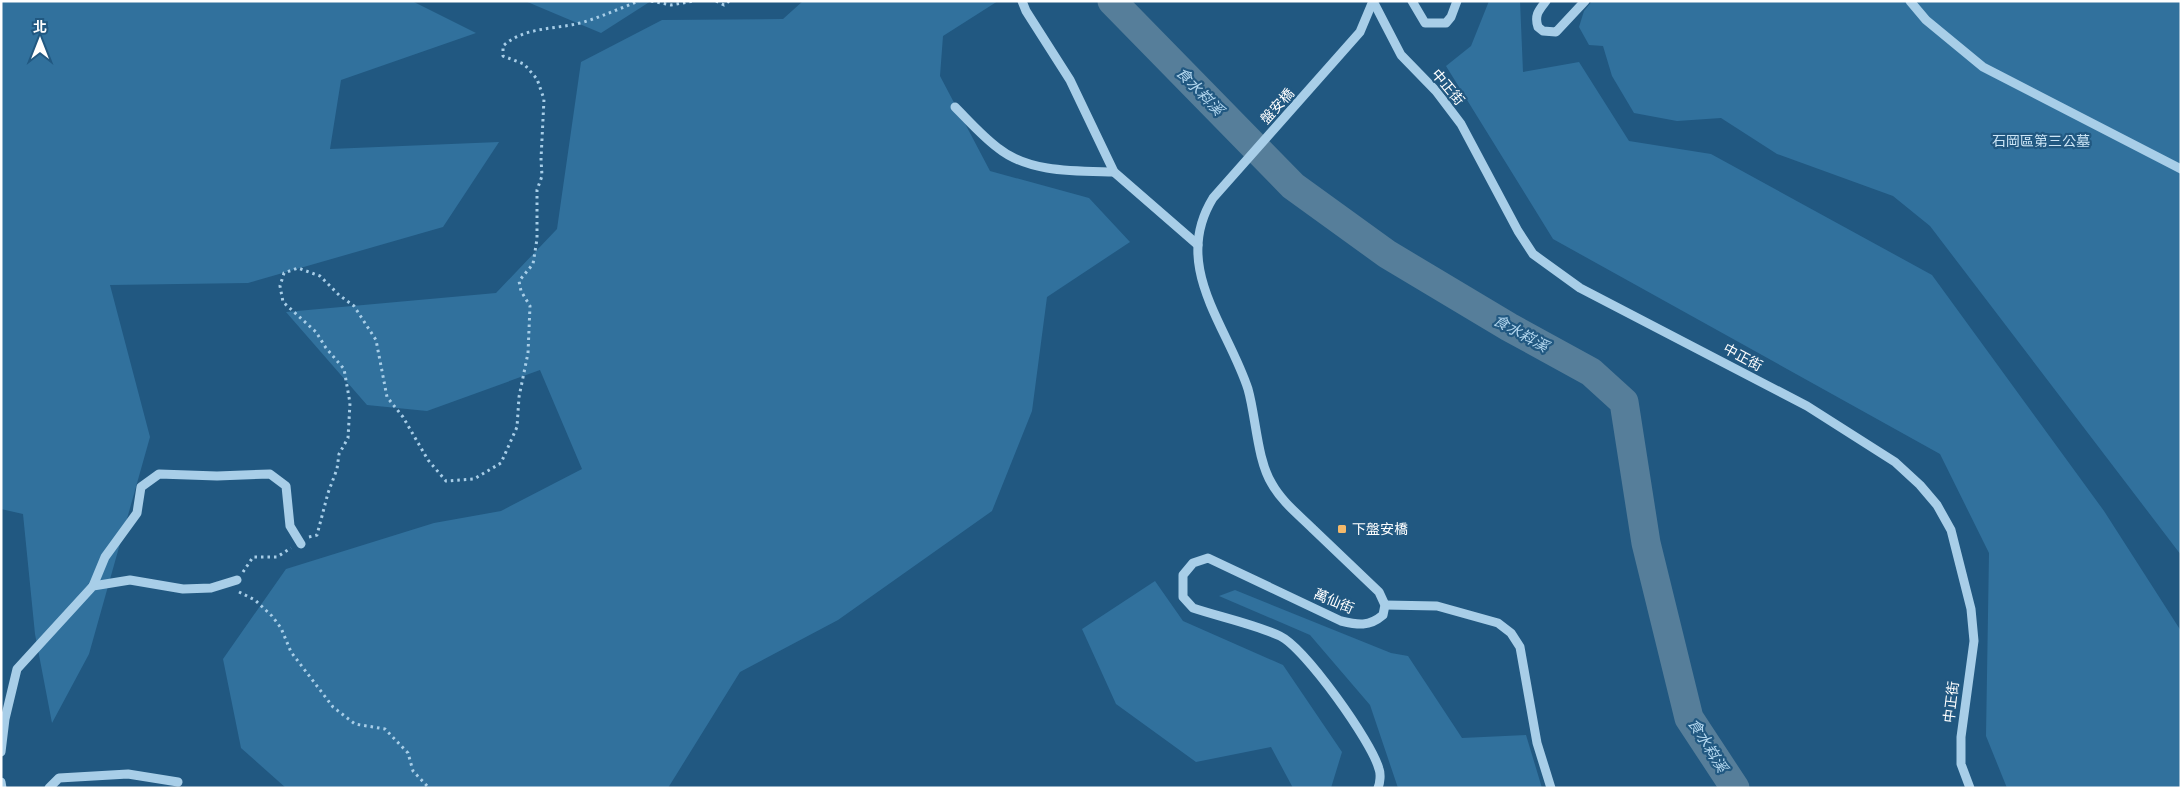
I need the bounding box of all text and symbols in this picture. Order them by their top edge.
north arrow [15,15,65,65]
text: 北 [33,18,47,36]
water label: 食水嵙溪 [1172,63,1229,121]
street label: 中正街 [1428,65,1468,109]
street label: 盤安橋 [1256,84,1298,128]
park label: 石岡區第三公墓 [1992,132,2090,150]
water label: 食水嵙溪 [1490,310,1554,357]
street label: 中正街 [1720,339,1766,375]
place label: 下盤安橋 [1352,520,1408,538]
marker: 下盤安橋 [1336,523,1348,535]
street label: 萬仙街 [1311,585,1357,617]
street label: 中正街 [1940,680,1962,724]
water label: 食水嵙溪 [1684,715,1733,777]

